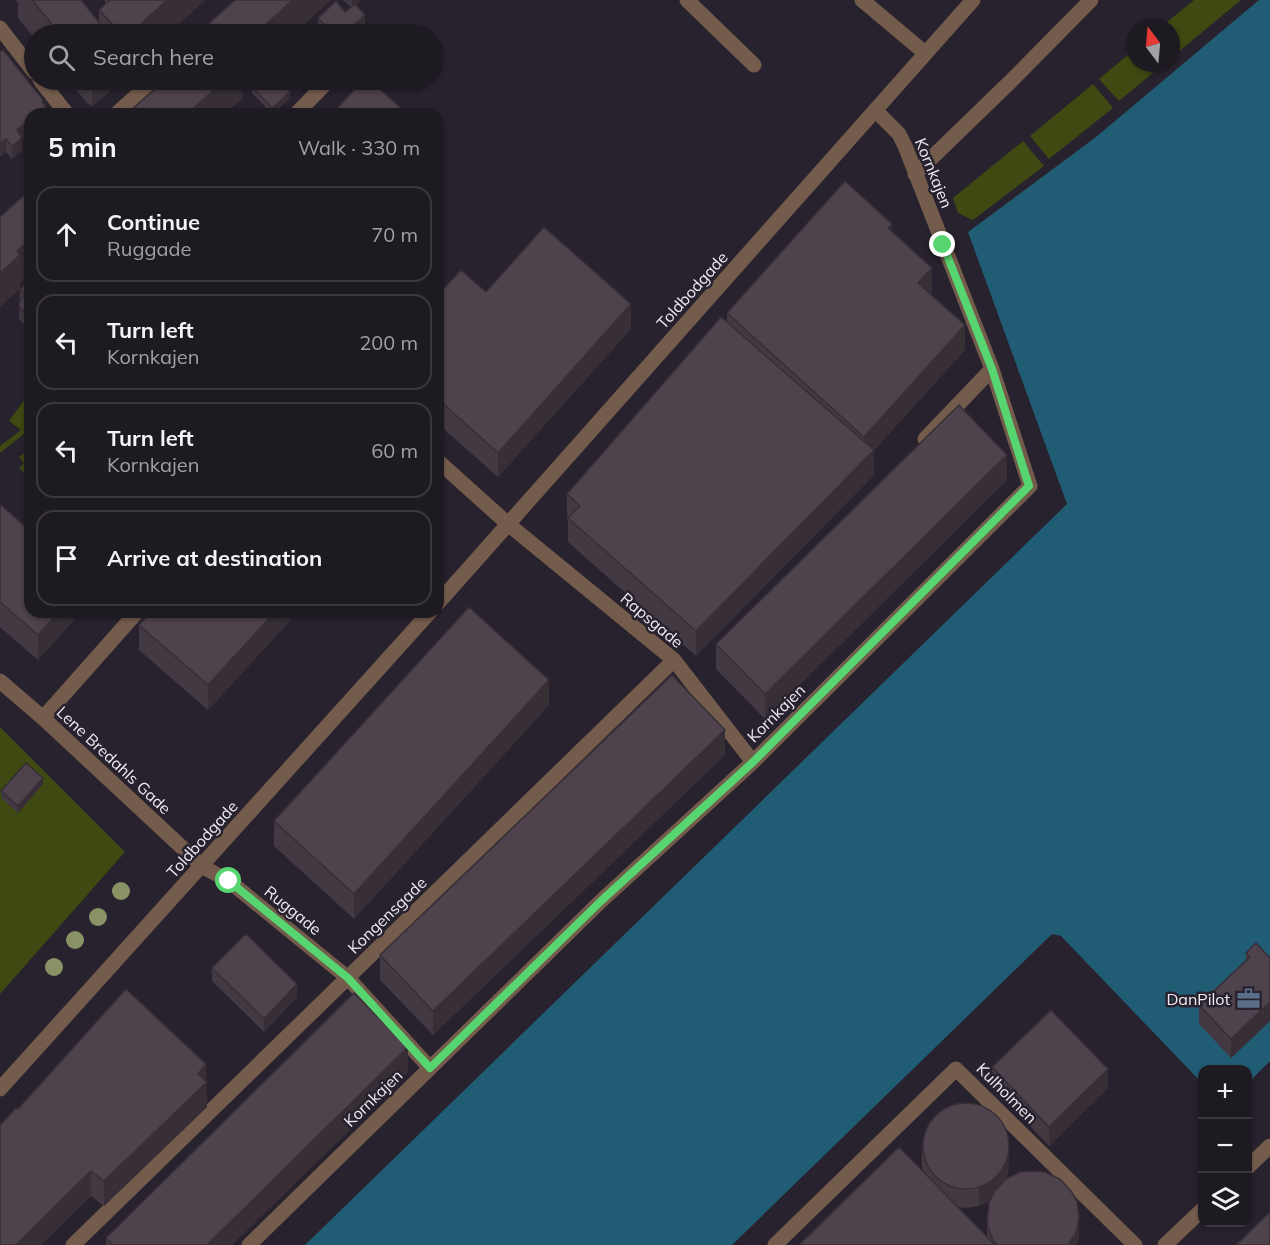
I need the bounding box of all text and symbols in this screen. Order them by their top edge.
north arrow [1126,18,1180,72]
search box [24,24,444,90]
icon: search [45,41,78,74]
text: Search here [93,43,214,71]
text: 5 min [48,131,117,164]
text: Walk · 330 m [298,135,420,160]
street label: Kornkajen [911,135,957,211]
text: Continue [107,208,200,236]
icon: ahead [50,218,83,251]
text: 70 m [371,222,418,247]
route end [929,231,955,257]
text: Ruggade [107,236,191,261]
street label: Toldbodgade [652,247,732,333]
text: Turn left [107,316,194,344]
icon: left [50,326,83,359]
text: 200 m [359,330,418,355]
text: Kornkajen [107,344,199,369]
text: Turn left [107,424,194,452]
icon: left [50,434,83,467]
text: 60 m [371,438,418,463]
text: Kornkajen [107,452,199,477]
icon: arrive [50,542,83,575]
text: Arrive at destination [107,544,322,572]
street label: Rapsgade [617,588,687,652]
street label: Kornkajen [743,680,809,746]
street label: Lene Bredahls Gade [53,702,175,818]
street label: Toldbodgade [162,796,242,882]
route start [215,867,241,893]
street label: Kongensgade [343,872,431,958]
street label: Ruggade [260,881,326,939]
office icon: DanPilot [1235,986,1261,1012]
place label: DanPilot [1166,989,1230,1009]
street label: Kulholmen [973,1059,1041,1127]
street label: Kornkajen [339,1065,407,1131]
map controls [1198,1065,1252,1227]
button: + [1198,1065,1252,1119]
button: − [1198,1119,1252,1173]
button: layers [1198,1173,1252,1227]

